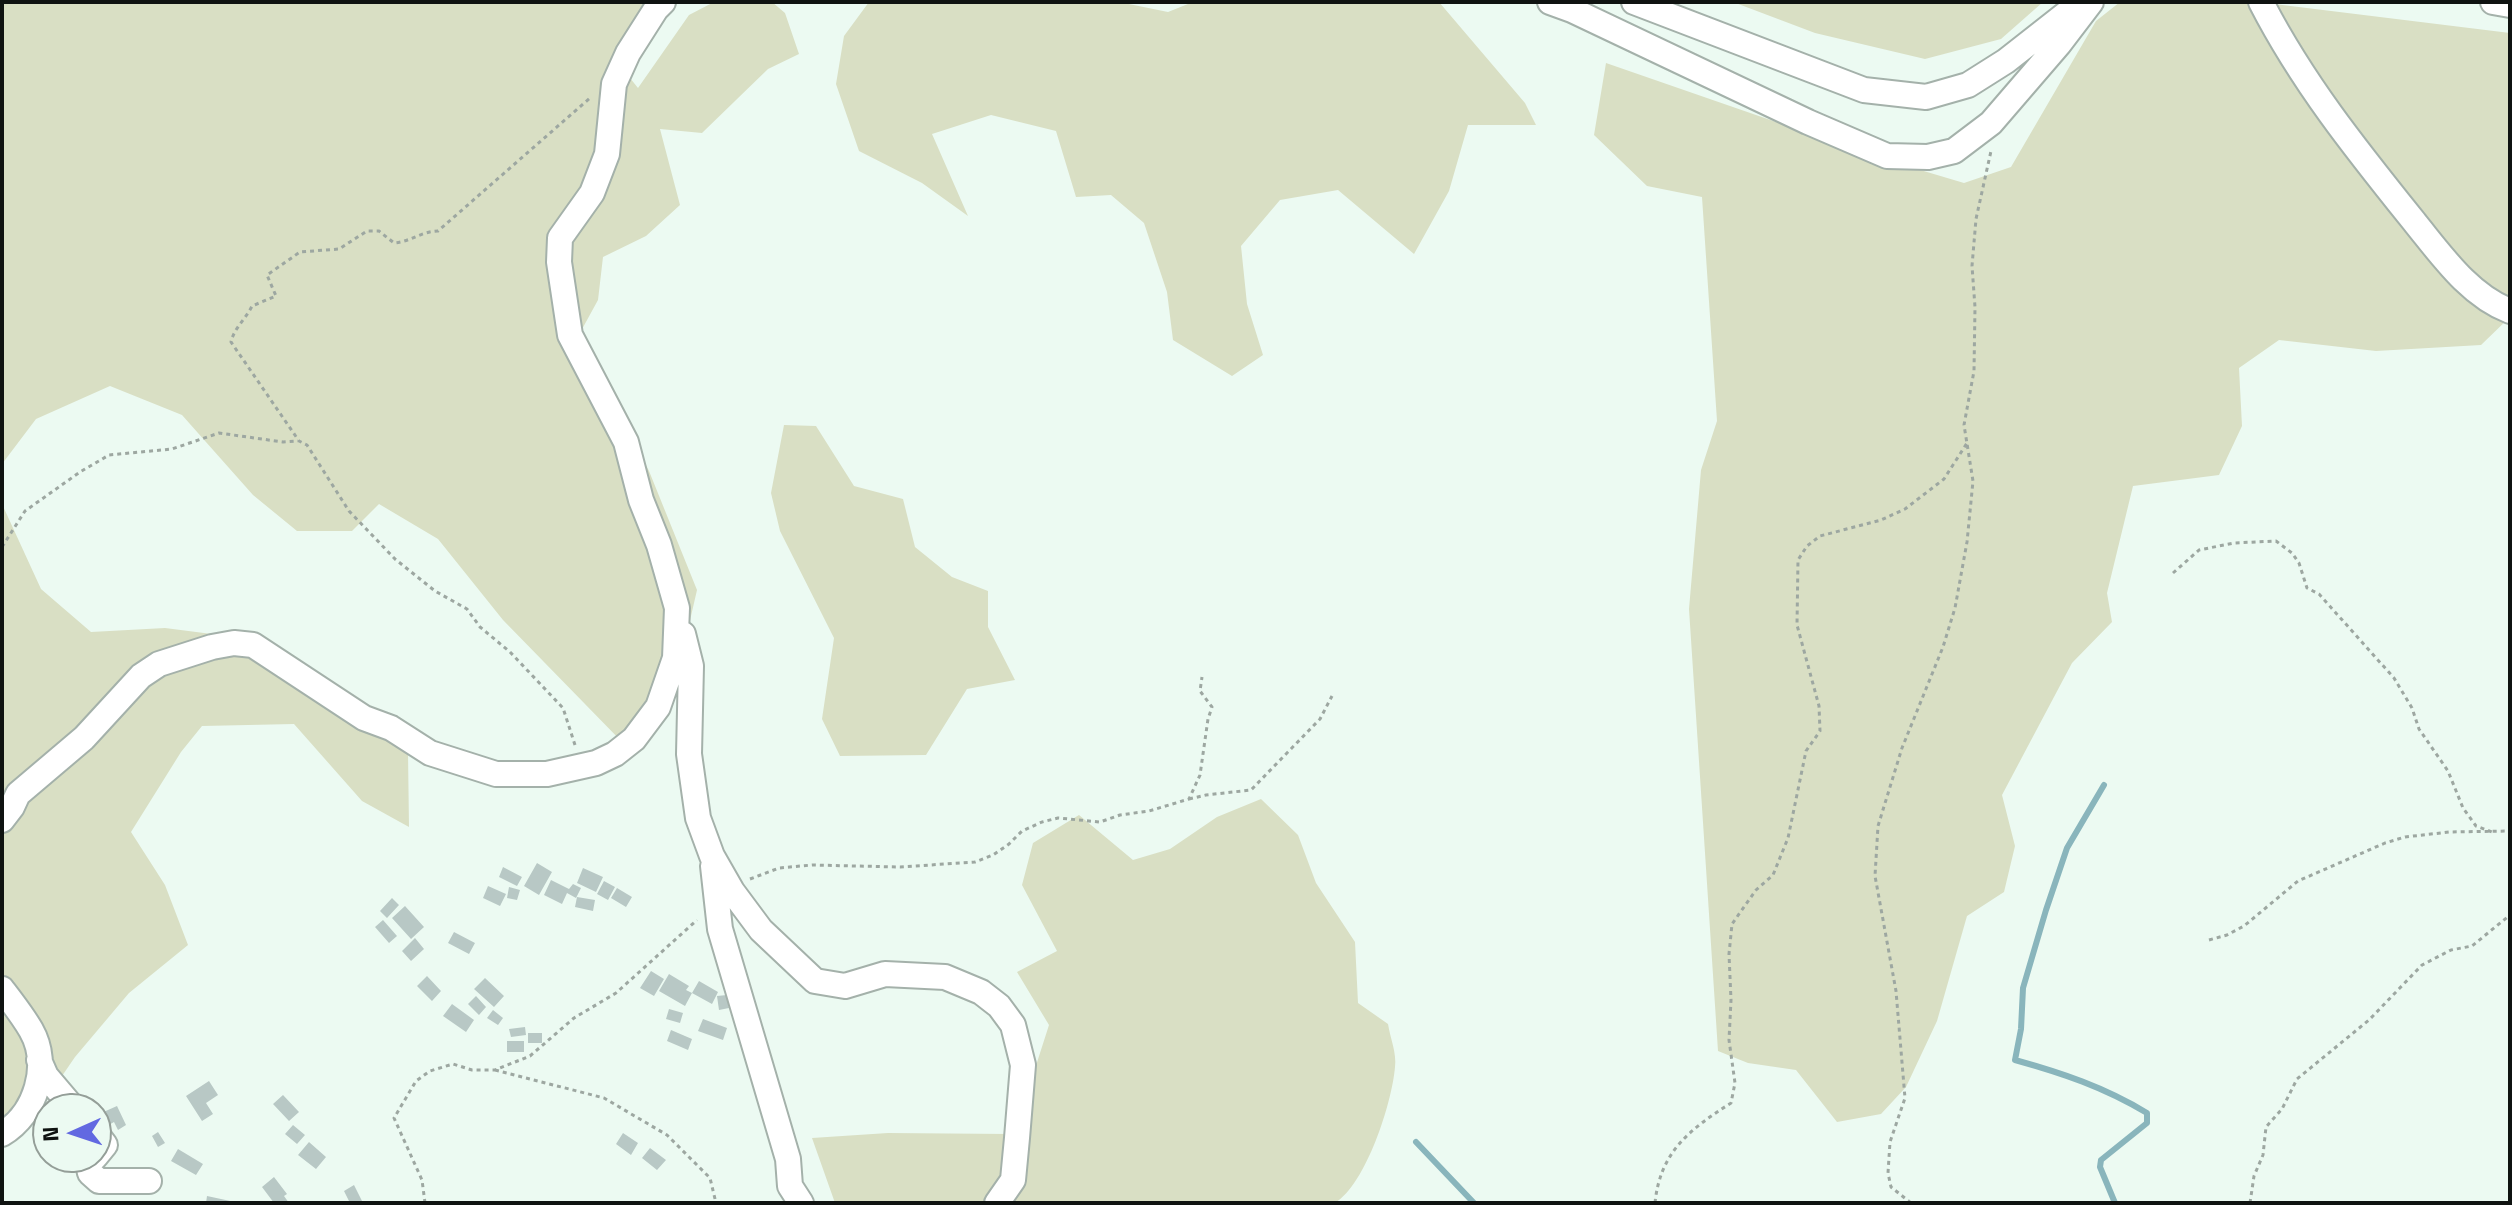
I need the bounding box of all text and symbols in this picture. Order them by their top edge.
north arrow [32,1093,112,1173]
text: N [33,1126,67,1143]

